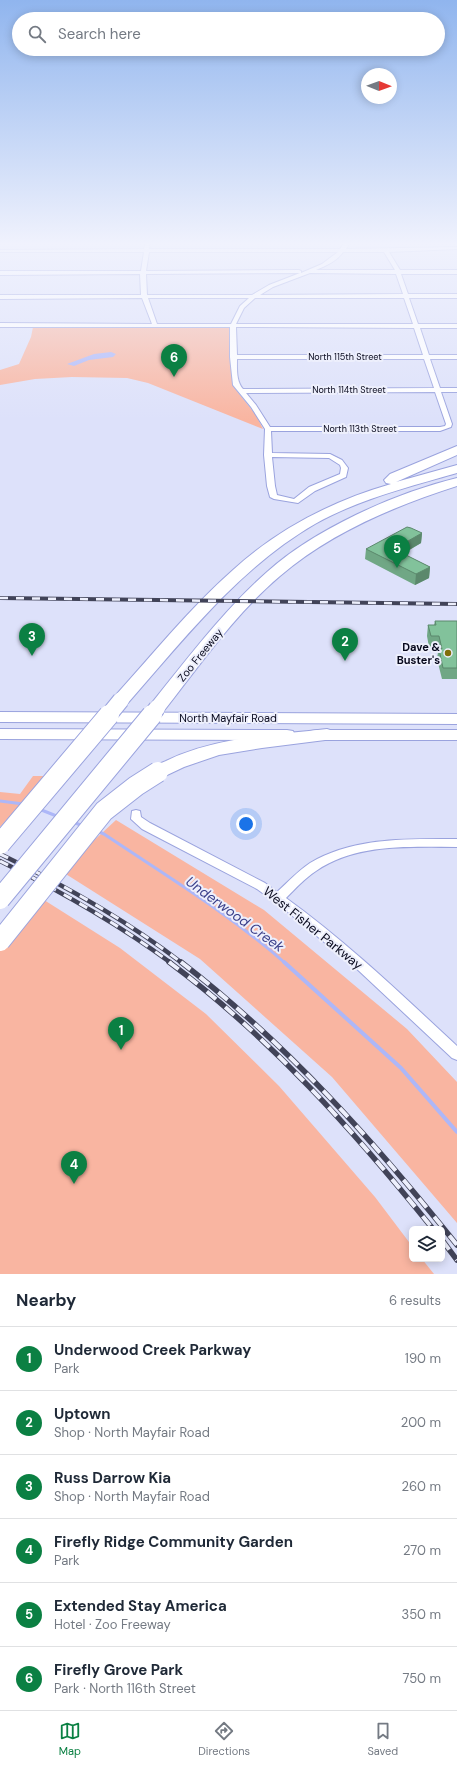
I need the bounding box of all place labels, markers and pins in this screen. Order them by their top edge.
pin: 6 [161,344,187,377]
pin: 5 [384,535,410,568]
pin: 3 [19,623,45,656]
pin: 2 [332,628,358,661]
place label: Dave & Buster's [397,640,440,667]
marker: Dave & Buster's [443,648,453,658]
pin: 1 [108,1017,134,1050]
pin: 4 [61,1151,87,1184]

